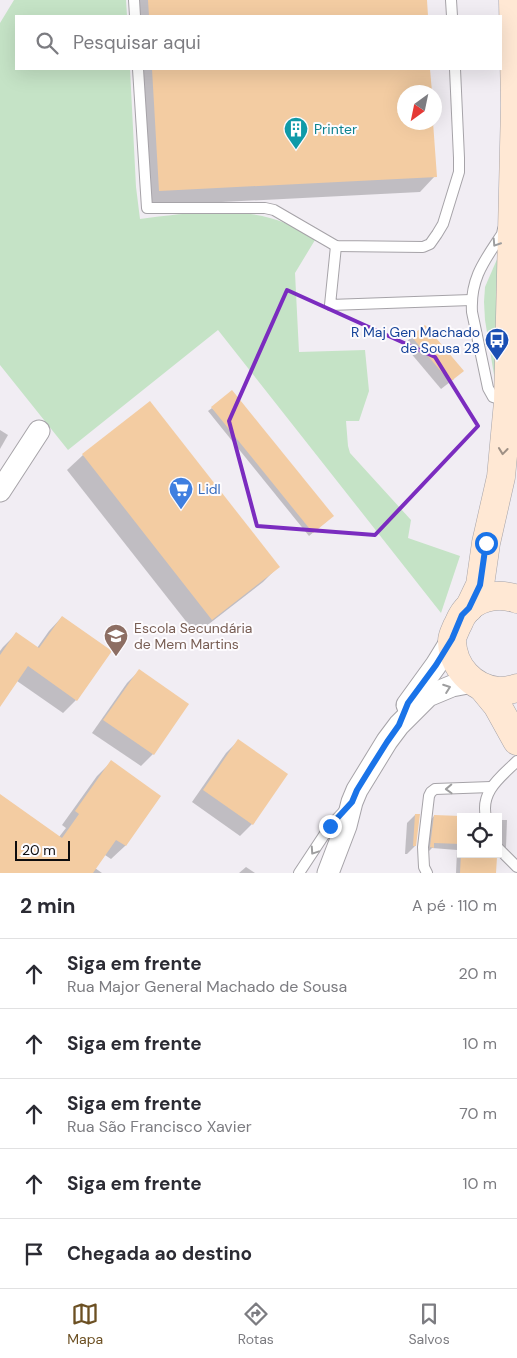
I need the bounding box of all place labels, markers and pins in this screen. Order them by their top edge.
building icon: Printer [283,116,309,150]
place label: Printer [314,120,357,138]
place label: R Maj Gen Machado de Sousa 28 [351,323,480,357]
bus stop icon: R Maj Gen Machado de Sousa 28 [484,327,510,361]
supermarket icon: Lidl [168,476,194,510]
place label: Lidl [198,480,221,498]
place label: Escola Secundária de Mem Martins [134,619,252,653]
school or university icon: Escola Secundária de Mem Martins [103,623,129,657]

